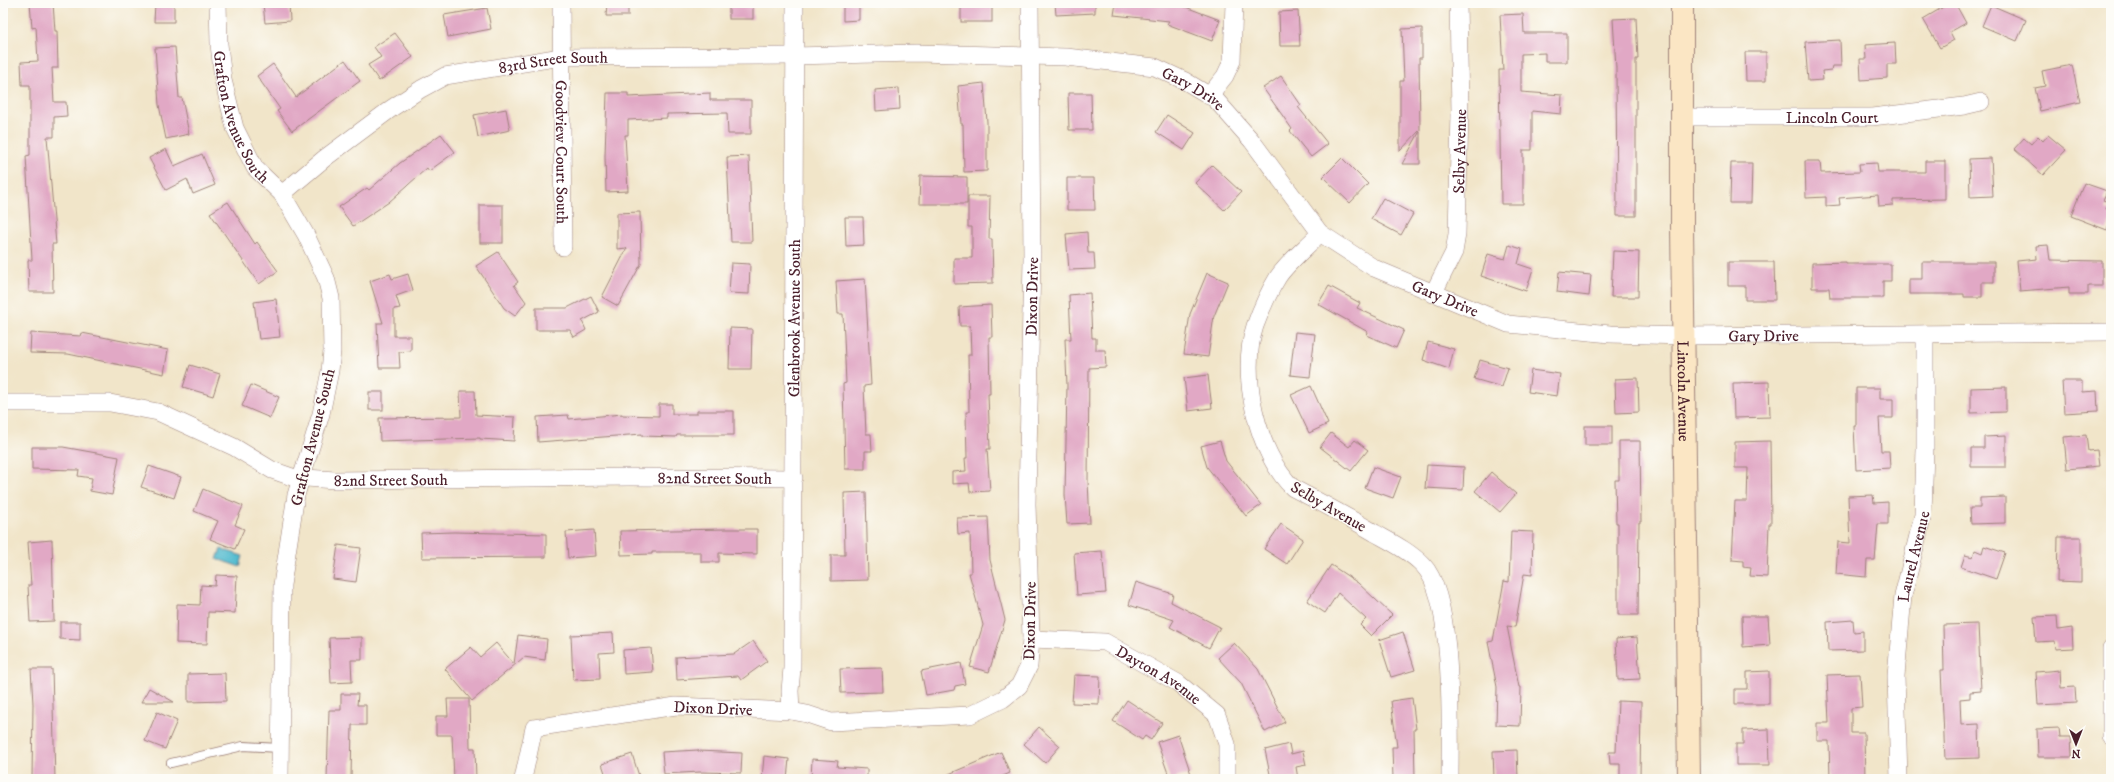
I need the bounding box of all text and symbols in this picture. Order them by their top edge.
street label: 83rd Street South [497,48,608,78]
street label: Grafton Avenue South [209,50,274,188]
street label: Gary Drive [1158,63,1230,115]
street label: Goodview Court South [551,80,572,225]
street label: Lincoln Court [1786,107,1879,128]
street label: Selby Avenue [1449,108,1471,194]
street label: Glenbrook Avenue South [784,238,805,397]
street label: Dixon Drive [1021,256,1043,336]
street label: Gary Drive [1409,276,1482,322]
street label: Gary Drive [1728,326,1799,347]
street label: Lincoln Avenue [1672,340,1694,442]
street label: Grafton Avenue South [286,366,340,508]
street label: 82nd Street South [658,468,773,489]
street label: 82nd Street South [334,470,449,491]
street label: Selby Avenue [1287,477,1370,537]
street label: Laurel Avenue [1894,511,1934,603]
street label: Dixon Drive [1019,581,1041,661]
street label: Dayton Avenue [1112,641,1205,709]
street label: Dixon Drive [673,697,753,720]
north arrow [2056,724,2096,764]
text: N [2071,746,2081,760]

